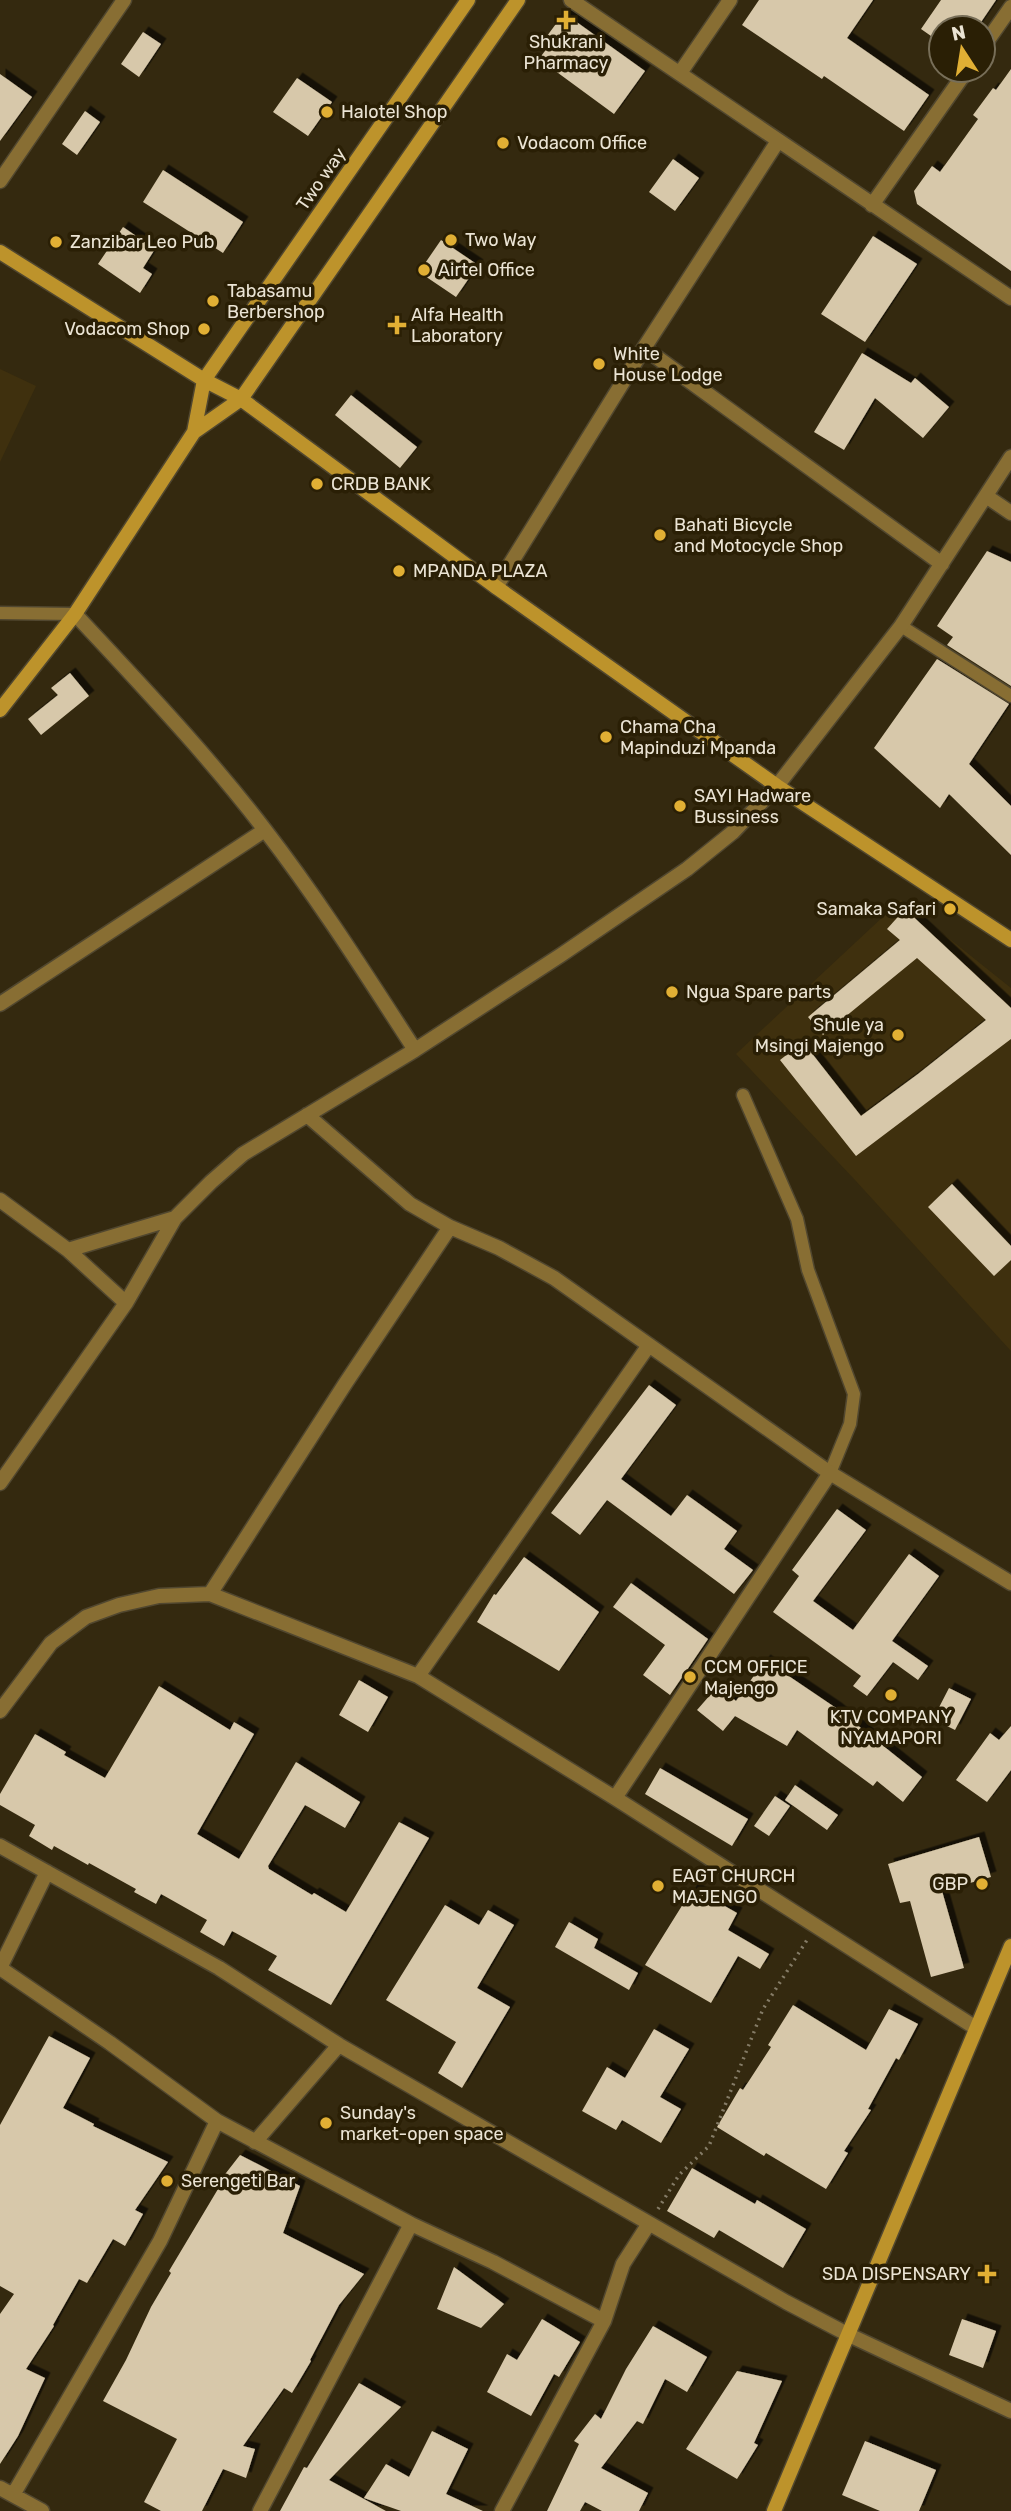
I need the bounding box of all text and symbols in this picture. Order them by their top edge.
marker: Shukrani Pharmacy [558,12,574,28]
north arrow [927,14,997,84]
text: N [949,20,968,46]
place label: Shukrani Pharmacy [524,31,608,74]
place label: Halotel Shop [341,101,448,123]
marker: Halotel Shop [319,104,335,120]
place label: Vodacom Office [517,132,647,154]
marker: Vodacom Office [495,135,511,151]
street label: Two way [291,143,351,215]
place label: Two Way [465,229,537,251]
place label: Zanzibar Leo Pub [70,231,215,253]
marker: Two Way [443,232,459,248]
marker: Zanzibar Leo Pub [48,234,64,250]
place label: Airtel Office [438,259,535,281]
marker: Airtel Office [416,262,432,278]
place label: Tabasamu Berbershop [227,280,325,323]
marker: Tabasamu Berbershop [205,293,221,309]
place label: Alfa Health Laboratory [411,304,504,347]
marker: Alfa Health Laboratory [389,317,405,333]
place label: Vodacom Shop [64,318,190,340]
marker: Vodacom Shop [196,321,212,337]
place label: White House Lodge [613,343,723,386]
marker: White House Lodge [591,356,607,372]
place label: CRDB BANK [331,473,431,495]
marker: CRDB BANK [309,476,325,492]
place label: Bahati Bicycle and Motocycle Shop [674,514,843,557]
marker: Bahati Bicycle and Motocycle Shop [652,527,668,543]
place label: MPANDA PLAZA [413,560,547,582]
marker: MPANDA PLAZA [391,563,407,579]
place label: Chama Cha Mapinduzi Mpanda [620,716,776,759]
marker: Chama Cha Mapinduzi Mpanda [598,729,614,745]
place label: SAYI Hadware Bussiness [694,785,811,828]
marker: SAYI Hadware Bussiness [672,798,688,814]
place label: Samaka Safari [817,898,936,920]
marker: Samaka Safari [942,901,958,917]
place label: Ngua Spare parts [686,981,831,1003]
marker: Ngua Spare parts [664,984,680,1000]
place label: Shule ya Msingi Majengo [755,1014,884,1057]
marker: Shule ya Msingi Majengo [890,1027,906,1043]
place label: CCM OFFICE Majengo [704,1656,808,1699]
marker: CCM OFFICE Majengo [682,1669,698,1685]
marker: KTV COMPANY NYAMAPORI [883,1687,899,1703]
place label: KTV COMPANY NYAMAPORI [830,1706,953,1749]
place label: EAGT CHURCH MAJENGO [672,1865,795,1908]
place label: GBP [932,1873,968,1895]
marker: GBP [974,1876,990,1892]
marker: EAGT CHURCH MAJENGO [650,1878,666,1894]
place label: Sunday's market-open space [340,2102,504,2145]
marker: Sunday's market-open space [318,2115,334,2131]
place label: Serengeti Bar [181,2170,295,2192]
marker: Serengeti Bar [159,2173,175,2189]
place label: SDA DISPENSARY [822,2263,971,2285]
marker: SDA DISPENSARY [977,2264,997,2284]

